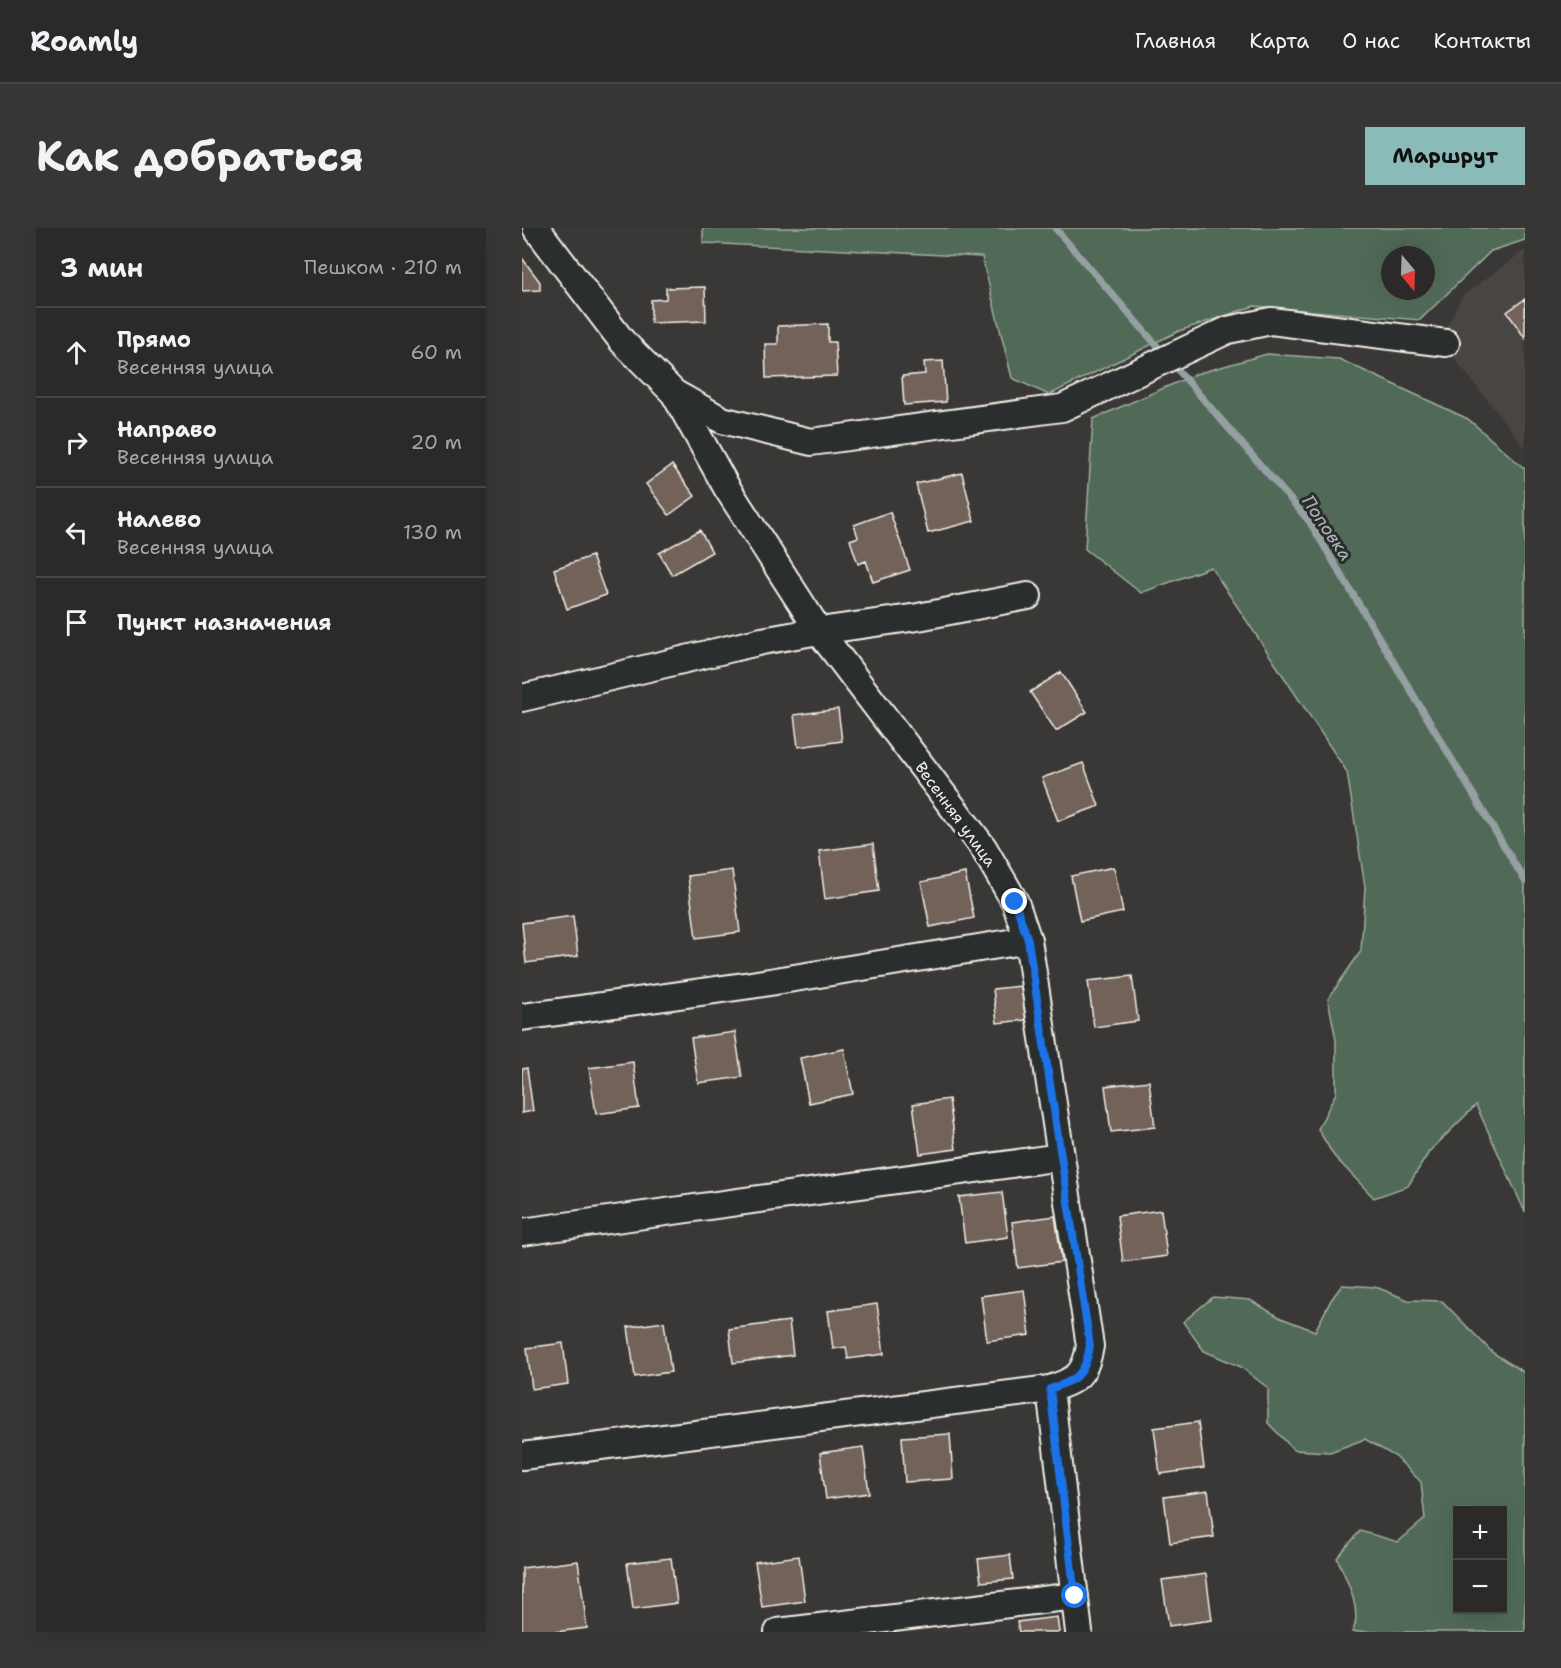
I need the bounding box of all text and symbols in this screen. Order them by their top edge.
text: Roamly [30,22,138,60]
text: Главная [1135,27,1216,55]
text: Карта [1249,27,1309,55]
text: О нас [1342,27,1400,55]
text: Контакты [1433,27,1531,55]
button: Маршрут [1365,127,1525,185]
text: Как добраться [36,128,364,184]
north arrow [1381,246,1435,300]
text: 3 мин [60,250,143,285]
text: Пешком · 210 m [304,254,462,280]
text: Прямо [117,325,191,354]
icon: ahead [60,336,93,369]
text: 60 m [410,339,462,365]
text: Весенняя улица [117,354,273,380]
text: Направо [117,415,217,444]
icon: right [60,426,93,459]
text: 20 m [411,429,462,455]
text: Весенняя улица [117,444,273,470]
water label: Поповка [1296,490,1358,566]
text: Налево [117,505,201,534]
icon: left [60,516,93,549]
text: 130 m [403,519,462,545]
text: Весенняя улица [117,534,273,560]
icon: arrive [60,606,93,639]
text: Пункт назначения [117,608,331,637]
street label: Весенняя улица [910,758,1001,871]
route end [1001,888,1027,914]
map controls [1453,1506,1507,1614]
button: + [1453,1506,1507,1560]
button: − [1453,1560,1507,1614]
route start [1061,1582,1087,1608]

